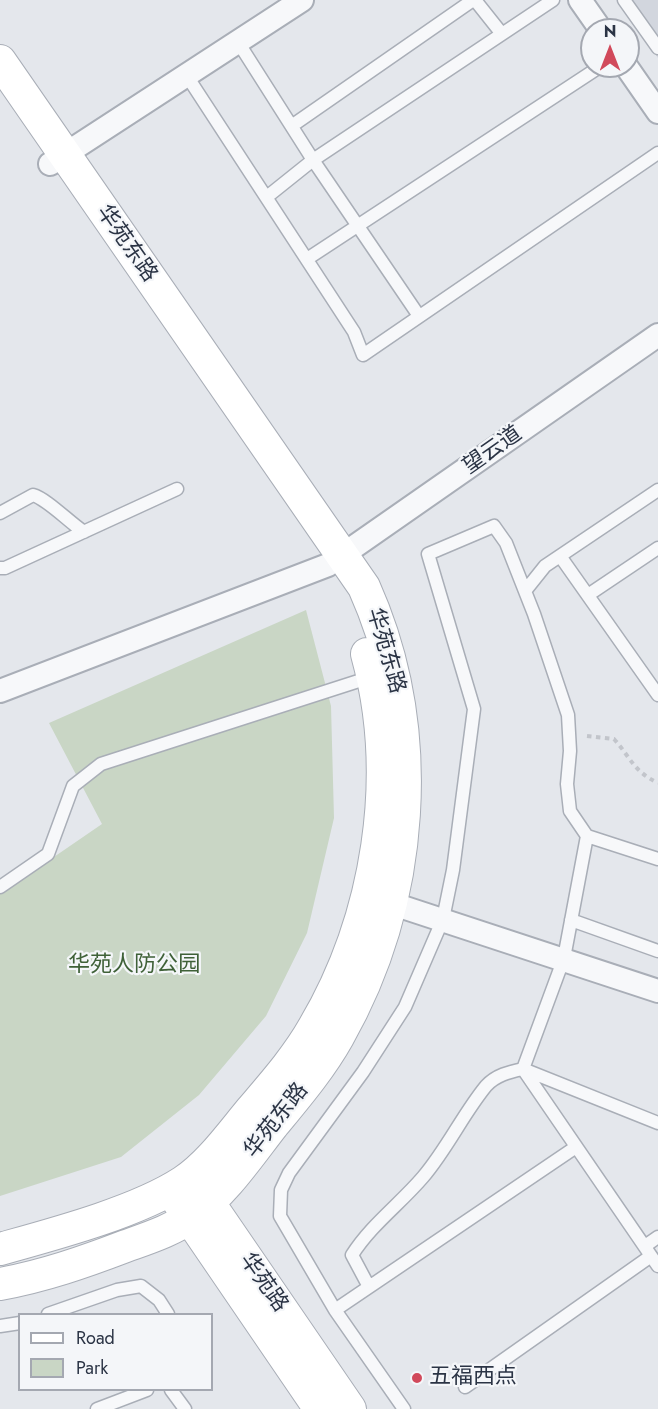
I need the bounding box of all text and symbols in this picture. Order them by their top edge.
north arrow [580,18,640,78]
text: N [604,20,616,43]
street label: 华苑东路 [90,200,162,288]
street label: 望云道 [458,421,528,481]
street label: 华苑东路 [360,605,410,697]
park label: 华苑人防公园 [68,953,200,979]
street label: 华苑东路 [240,1078,314,1164]
street label: 华苑路 [233,1248,293,1318]
legend [18,1313,213,1391]
text: Road [76,1325,115,1351]
text: Park [76,1355,108,1381]
place label: 五福西点 [429,1365,517,1391]
marker: 五福西点 [410,1371,424,1385]

